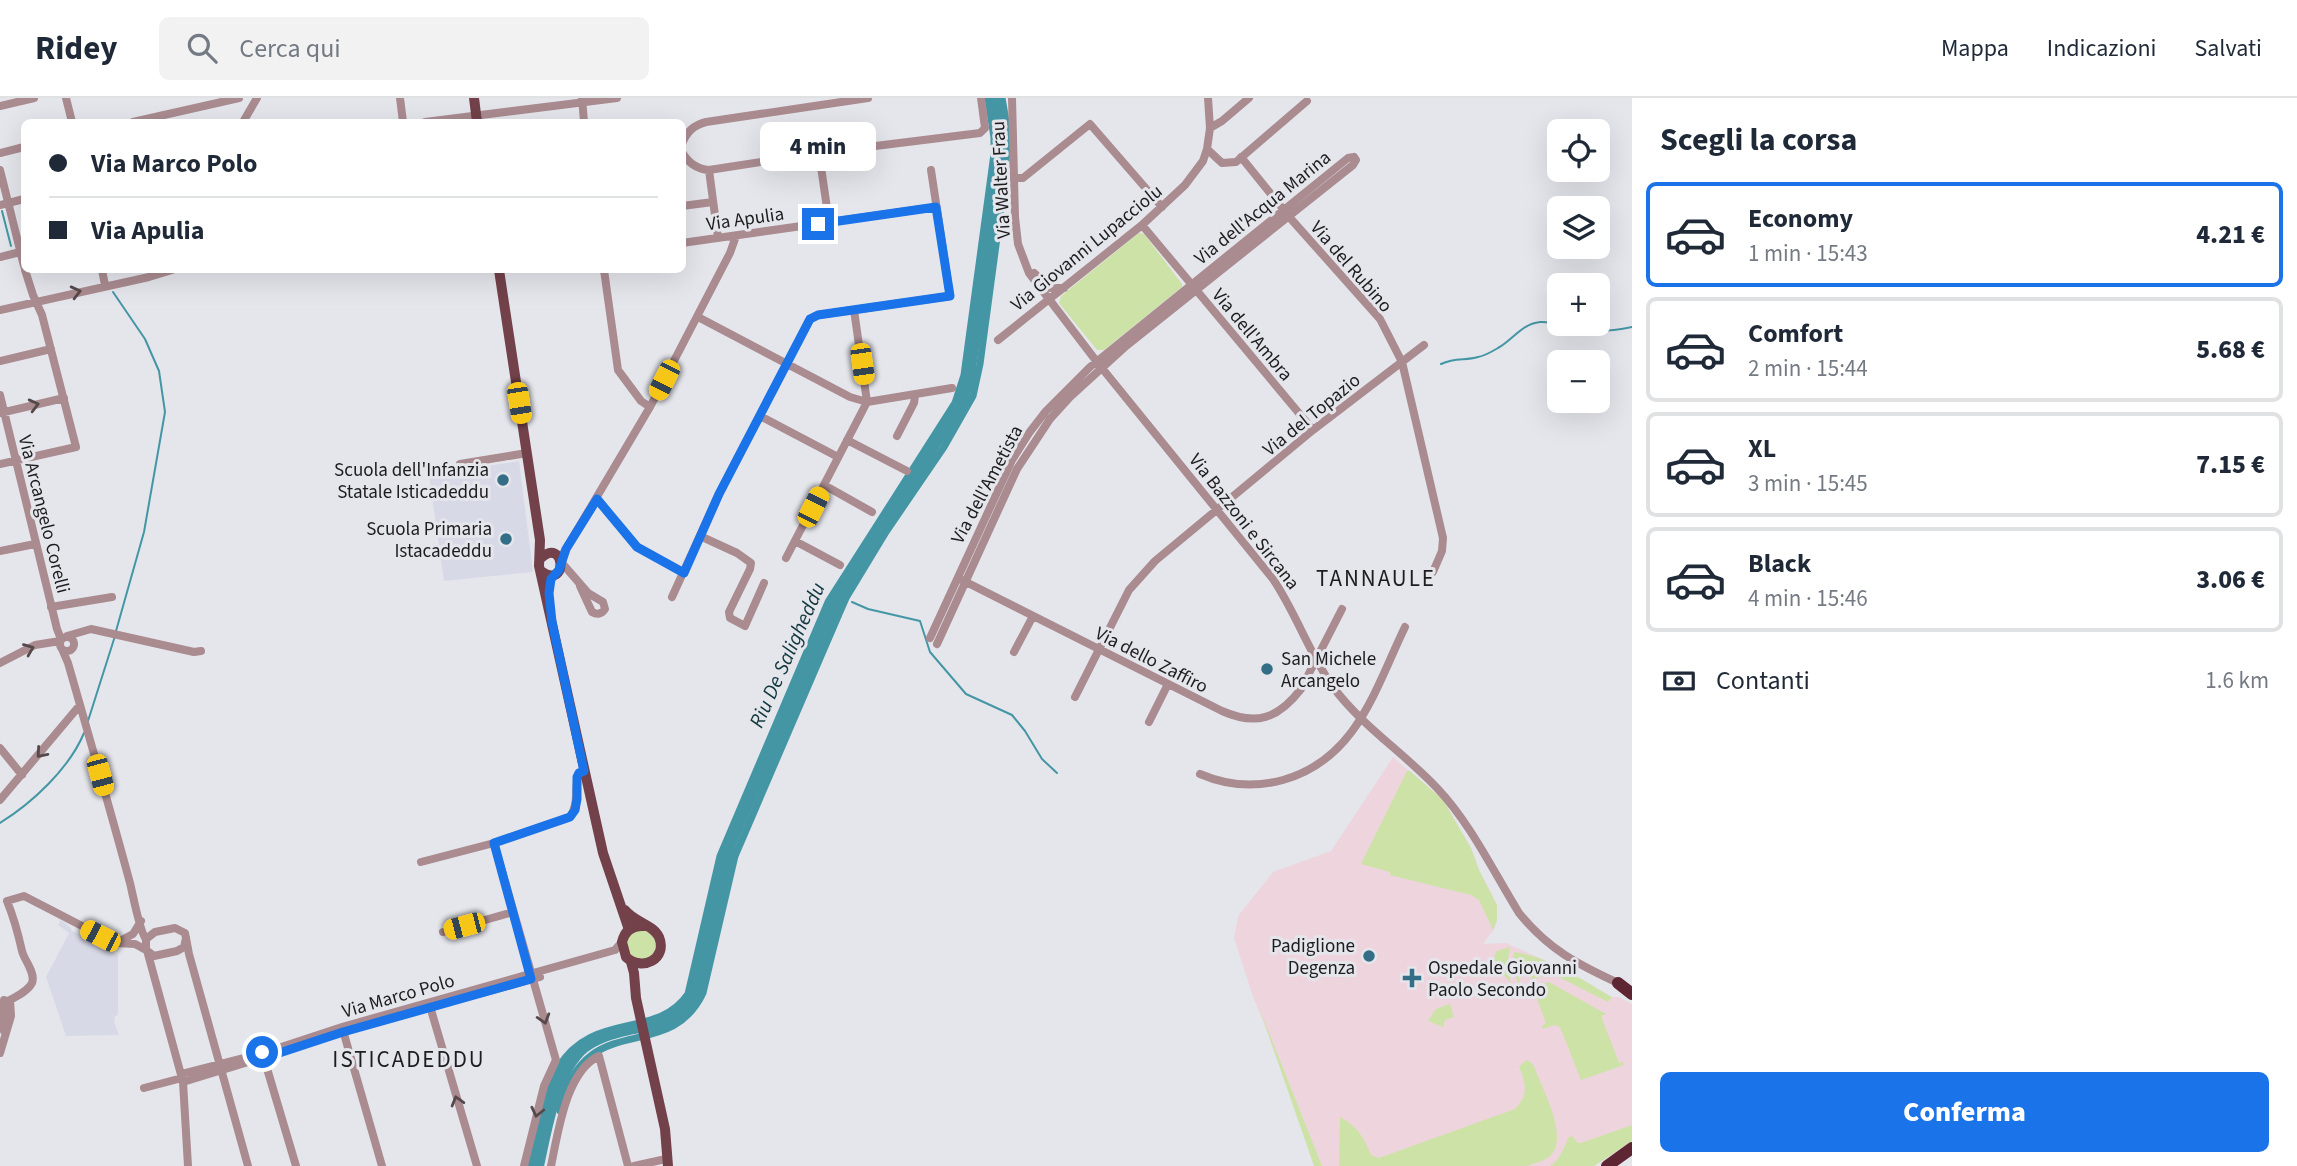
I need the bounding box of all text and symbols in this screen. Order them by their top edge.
search box [159,17,649,80]
text: Ridey [35,25,117,72]
icon: search [183,29,221,67]
text: Cerca qui [239,30,341,67]
text: Mappa [1941,31,2009,66]
text: Indicazioni [2047,31,2156,66]
text: Salvati [2194,31,2262,66]
text: Scegli la corsa [1660,117,1857,163]
map controls [1547,119,1610,413]
button: locate [1547,119,1610,182]
street label: Via Walter Frau [985,120,1018,240]
callout: 4 min [760,122,876,172]
text: 4 min [790,130,846,163]
text: Via Marco Polo [91,145,257,182]
street label: Via dell'Acqua Marina [1189,145,1337,272]
street label: Via Giovanni Lupacciolu [1005,178,1169,318]
button: layers [1547,196,1610,259]
text: Economy [1748,200,1853,237]
street label: Via Apulia [705,201,786,238]
icon: car [1664,203,1727,266]
route end [802,208,834,240]
text: Via Apulia [91,212,204,249]
street label: Via del Rubino [1303,215,1398,319]
text: 4.21 € [2196,216,2265,253]
text: 1 min · 15:43 [1748,237,1868,270]
button: + [1547,273,1610,336]
street label: Via dell'Ambra [1205,283,1299,387]
one-way arrow [70,286,82,300]
text: Comfort [1748,315,1843,352]
icon: car [1664,318,1727,381]
text: 5.68 € [2196,331,2265,368]
car [849,342,876,386]
button: − [1547,350,1610,413]
text: 2 min · 15:44 [1748,352,1868,385]
car [646,357,683,403]
street label: Via del Topazio [1257,367,1367,463]
car [506,381,533,425]
one-way arrow [28,399,40,413]
street label: Via dell'Ametista [945,421,1030,549]
text: XL [1748,430,1776,467]
street label: Via Arcangelo Corelli [11,432,76,596]
icon: car [1664,433,1727,496]
text: 7.15 € [2196,446,2265,483]
street label: Via Bazzoni e Sircana [1182,448,1306,596]
place label: Scuola dell'Infanzia Statale Isticadeddu [334,457,489,506]
text: 3 min · 15:45 [1748,467,1868,500]
marker: Scuola dell'Infanzia Statale Isticadeddu [495,472,511,488]
car [795,484,832,530]
place label: Scuola Primaria Istacadeddu [366,516,492,565]
marker: Scuola Primaria Istacadeddu [498,531,514,547]
text: Black [1748,545,1811,582]
icon: car [1664,548,1727,611]
text: 3.06 € [2196,561,2265,598]
district label: TANNAULE [1316,562,1436,595]
water label: Riu De Saligheddu [742,578,832,732]
text: 4 min · 15:46 [1748,582,1868,615]
street label: Via dello Zaffiro [1090,620,1212,700]
one-way arrow [22,643,34,657]
place label: San Michele Arcangelo [1281,646,1376,695]
marker: San Michele Arcangelo [1259,661,1275,677]
icon: cash [1660,662,1698,700]
text: Contanti [1716,662,1810,699]
text: 1.6 km [2205,664,2269,697]
one-way arrow [37,745,49,758]
car [85,752,116,798]
car [441,910,488,942]
car [77,917,124,955]
place label: Padiglione Degenza [1271,933,1355,982]
marker: Padiglione Degenza [1361,948,1377,964]
place label: Ospedale Giovanni Paolo Secondo [1428,955,1577,1004]
street label: Via Marco Polo [339,968,458,1025]
marker: Ospedale Giovanni Paolo Secondo [1402,968,1422,988]
one-way arrow [535,1013,550,1025]
route start [246,1036,278,1068]
district label: ISTICADEDDU [332,1043,486,1076]
button: Conferma [1660,1072,2269,1152]
one-way arrow [451,1095,466,1107]
one-way arrow [531,1106,546,1118]

